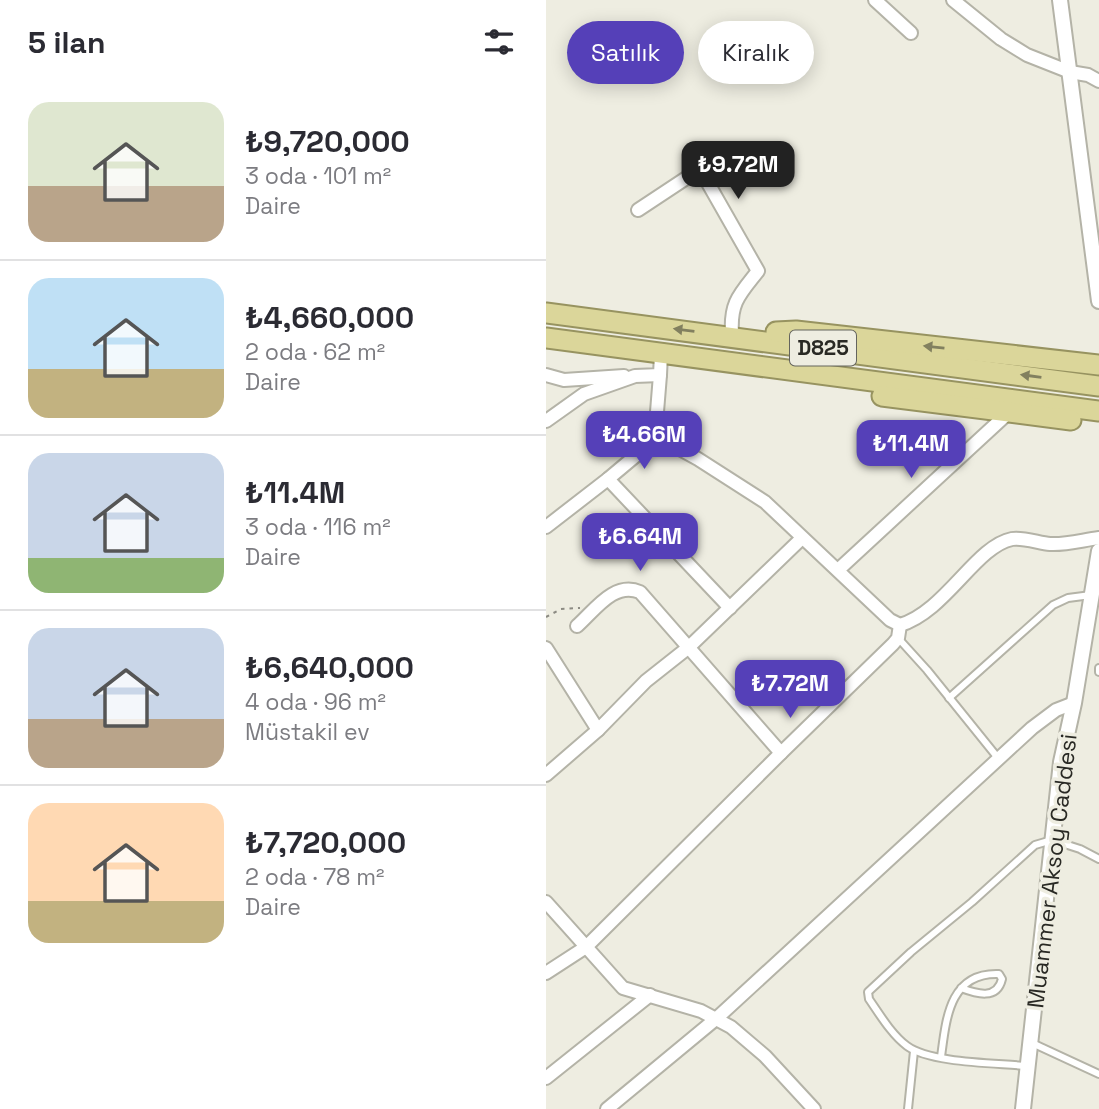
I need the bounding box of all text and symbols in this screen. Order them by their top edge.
chip: Satılık [567,21,684,84]
chip: Kiralık [698,21,814,84]
text: 5 ilan [28,23,105,62]
icon: filters [480,23,518,61]
text: ₺9,720,000 [245,122,410,161]
icon: home [84,130,168,214]
pin: ₺9.72M [681,142,795,201]
text: ₺9.72M [698,149,778,179]
text: 3 oda · 101 m² [245,161,391,191]
text: Daire [245,191,301,221]
text: ₺4,660,000 [245,298,414,337]
icon: home [84,306,168,390]
one-way arrow [673,324,695,335]
road number: D825 [790,330,856,366]
text: 2 oda · 62 m² [245,337,385,367]
one-way arrow [923,341,945,352]
text: Daire [245,367,301,397]
one-way arrow [1020,371,1042,382]
pin: ₺4.66M [587,412,701,471]
text: ₺4.66M [602,419,686,449]
pin: ₺11.4M [854,420,968,480]
text: ₺11.4M [873,428,949,458]
text: ₺11.4M [245,473,345,512]
icon: home [84,481,168,565]
text: 3 oda · 116 m² [245,512,391,542]
pin: ₺6.64M [583,514,697,573]
text: ₺6.64M [598,521,682,551]
text: Daire [245,542,301,572]
text: ₺6,640,000 [245,648,414,687]
icon: home [84,656,168,740]
pin: ₺7.72M [733,660,847,720]
text: ₺7.72M [751,668,829,698]
text: 4 oda · 96 m² [245,687,386,717]
text: Müstakil ev [245,717,370,747]
street label: Muammer Aksoy Caddesi [1020,732,1084,1010]
text: ₺7,720,000 [245,823,406,862]
icon: home [84,831,168,915]
text: 2 oda · 78 m² [245,862,385,892]
text: Daire [245,892,301,922]

